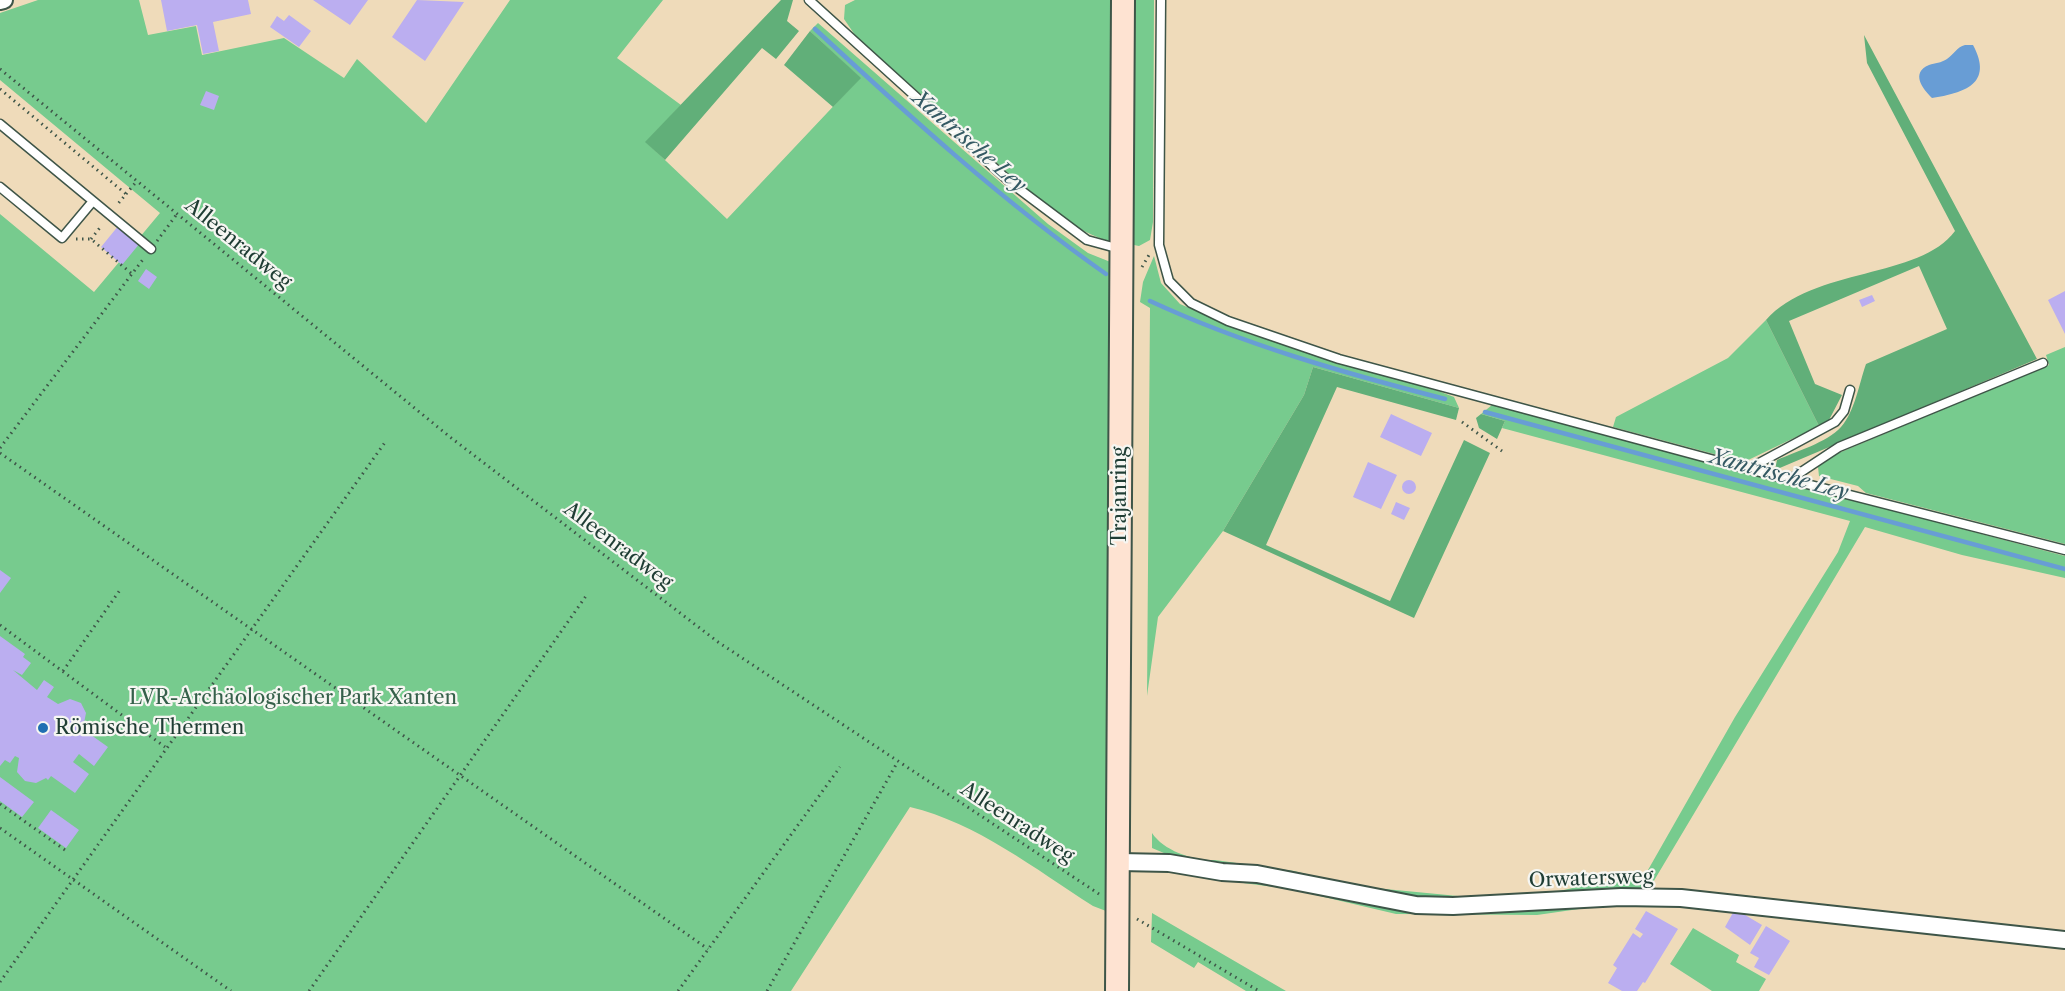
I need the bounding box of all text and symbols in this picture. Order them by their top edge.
water label: Xantrische Ley [907,86,1031,198]
street label: Alleenradweg [180,194,296,294]
water label: Xantrische Ley [1707,444,1851,506]
street label: Trajanring [1108,447,1132,545]
street label: Alleenradweg [559,497,677,595]
park label: LVR-Archäologischer Park Xanten [129,686,457,710]
place label: Römische Thermen [55,716,244,740]
marker: Römische Thermen [36,721,50,735]
street label: Alleenradweg [956,777,1078,869]
street label: Orwatersweg [1528,865,1654,893]

